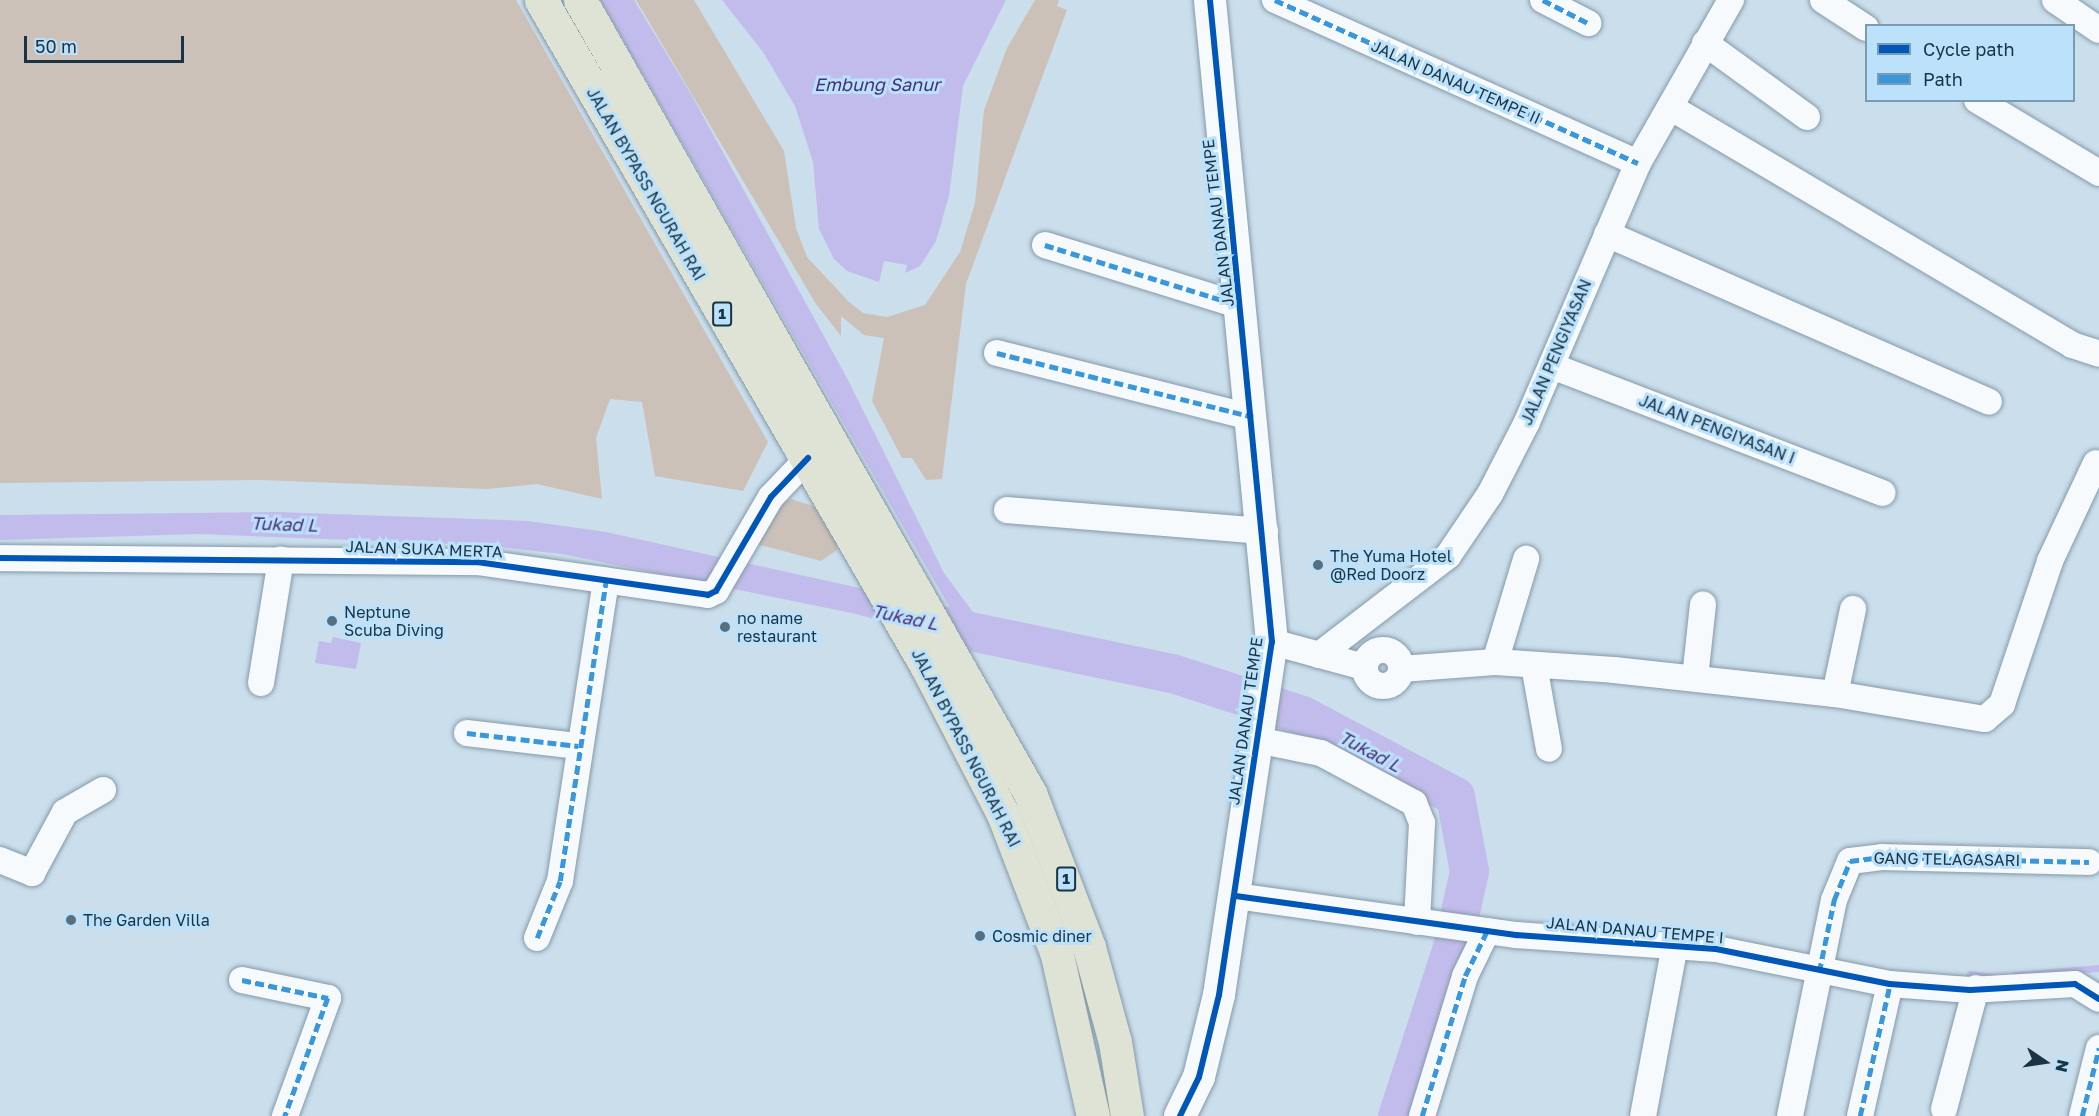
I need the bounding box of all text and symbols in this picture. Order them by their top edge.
scale bar [27,24,188,62]
legend [1865,24,2075,102]
text: 50 m [35,35,77,57]
street label: JALAN DANAU TEMPE II [1369,36,1543,128]
text: Cycle path [1923,38,2015,60]
text: Path [1923,68,1963,90]
water label: Embung Sanur [814,73,940,95]
street label: JALAN BYPASS NGURAH RAI [583,84,709,284]
street label: JALAN DANAU TEMPE [1198,138,1238,308]
street label: JALAN PENGIYASAN [1517,276,1595,428]
road number: 1 [712,302,732,326]
street label: JALAN PENGIYASAN I [1636,390,1798,468]
water label: Tukad L [250,512,318,536]
street label: JALAN SUKA MERTA [345,537,503,561]
place label: The Yuma Hotel @Red Doorz [1330,546,1452,584]
marker: The Yuma Hotel @Red Doorz [1311,558,1325,572]
water label: Tukad L [870,600,940,634]
place label: Neptune Scuba Diving [344,602,444,640]
place label: no name restaurant [737,608,817,646]
marker: Neptune Scuba Diving [325,614,339,628]
marker: no name restaurant [718,620,732,634]
street label: JALAN DANAU TEMPE [1224,636,1266,806]
street label: JALAN BYPASS NGURAH RAI [908,646,1024,850]
water label: Tukad L [1336,726,1404,776]
street label: GANG TELAGASARI [1873,848,2021,870]
road number: 1 [1056,867,1076,891]
place label: The Garden Villa [83,910,210,930]
marker: The Garden Villa [64,913,78,927]
street label: JALAN DANAU TEMPE I [1546,913,1724,947]
place label: Cosmic diner [992,926,1092,946]
marker: Cosmic diner [973,929,987,943]
north arrow [2015,1032,2075,1092]
text: N [2051,1058,2074,1074]

